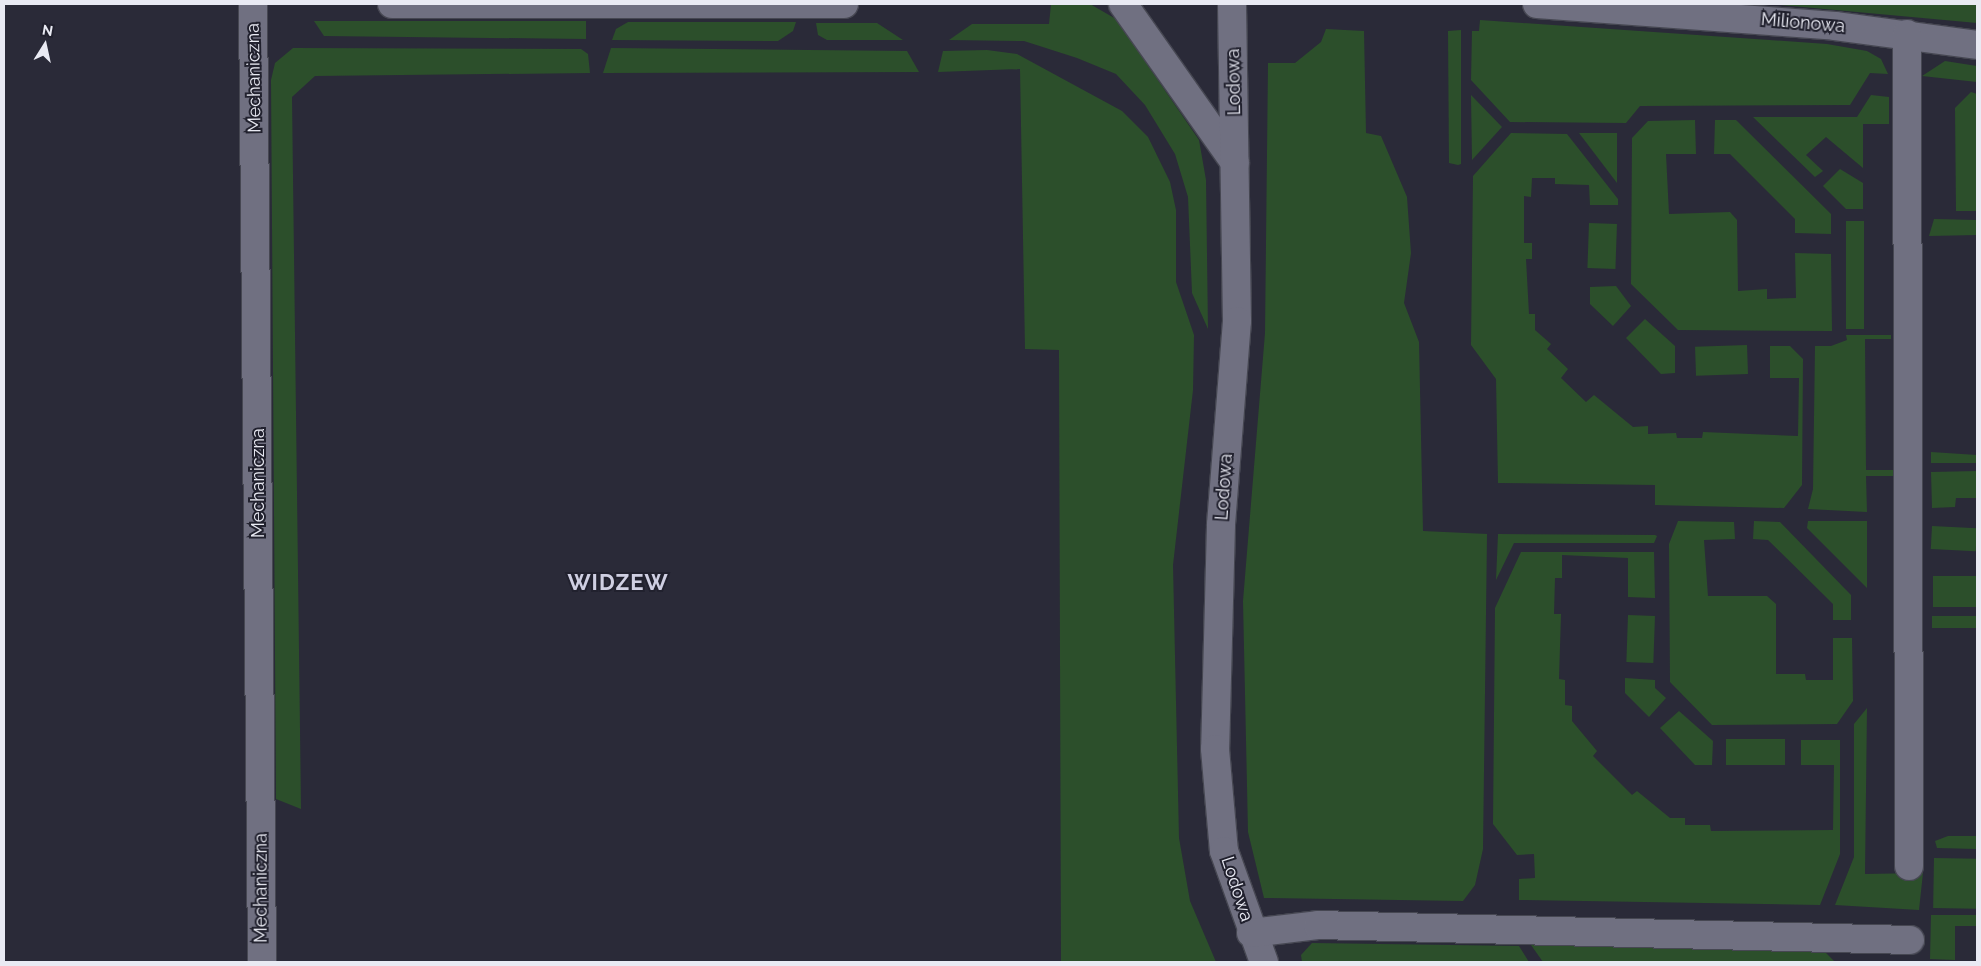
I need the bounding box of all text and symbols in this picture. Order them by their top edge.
street label: Milionowa [1760,9,1846,37]
north arrow [20,20,70,70]
text: N [41,21,54,39]
street label: Mechaniczna [242,23,266,133]
street label: Lodowa [1223,48,1245,116]
street label: Mechaniczna [247,428,269,538]
street label: Lodowa [1211,453,1237,521]
district label: WIDZEW [567,570,669,596]
street label: Mechaniczna [250,833,272,943]
street label: Lodowa [1216,854,1258,924]

